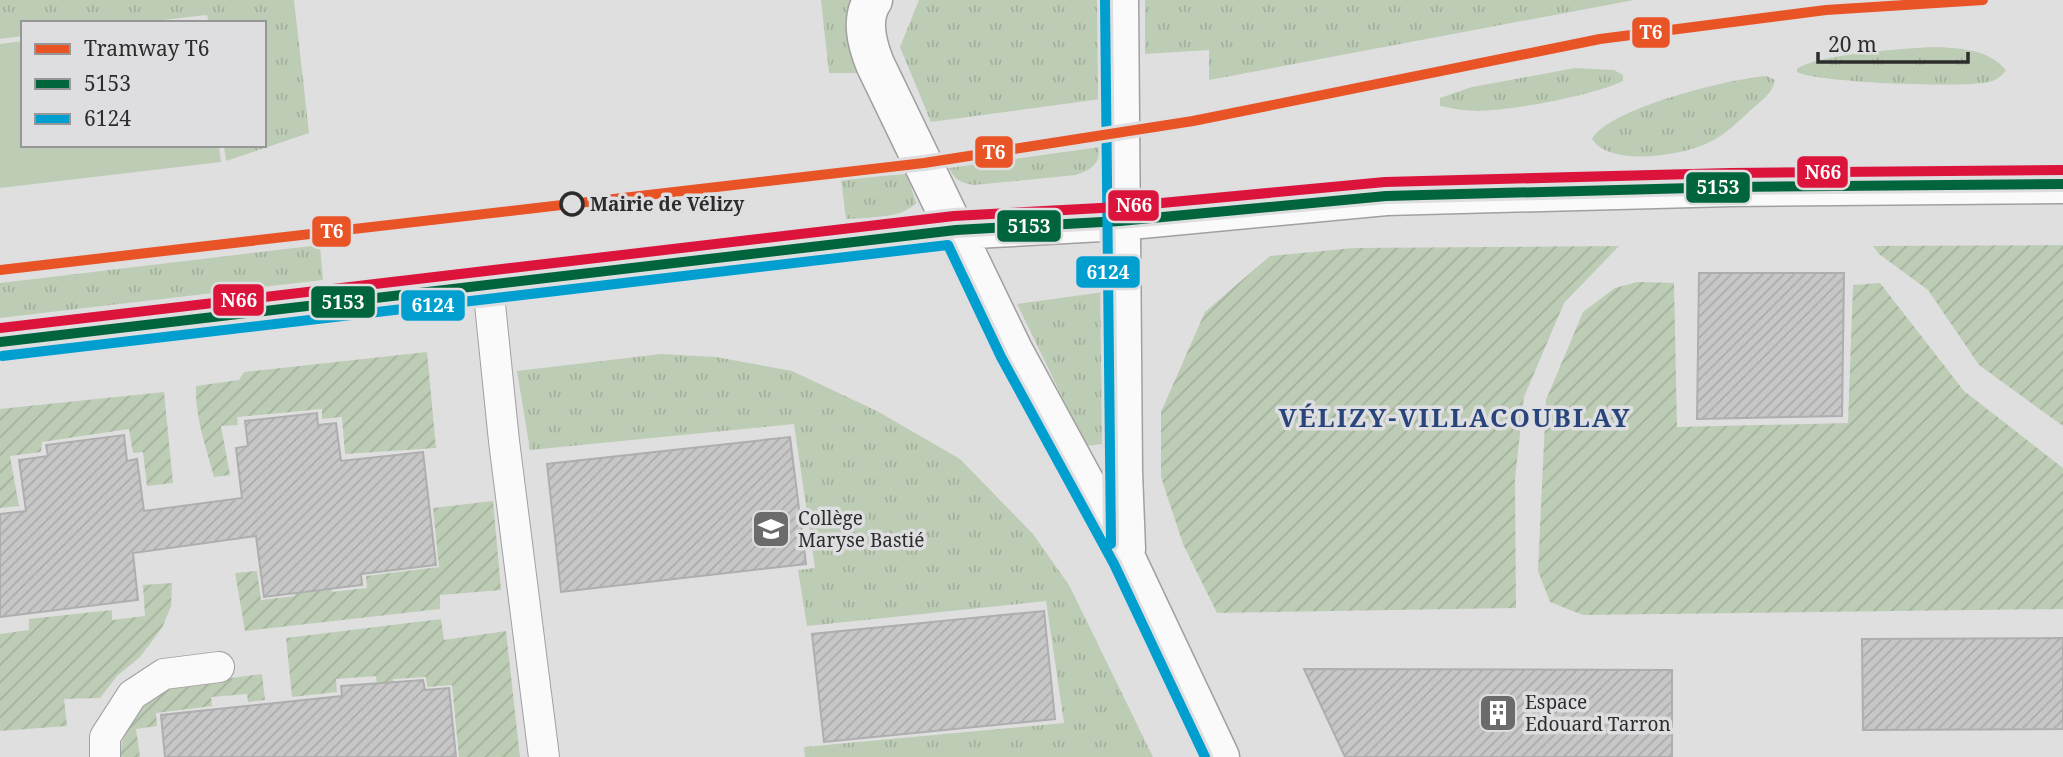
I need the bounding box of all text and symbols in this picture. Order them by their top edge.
line badge: T6 [1631,16,1671,49]
text: T6 [1639,19,1663,45]
legend [21,21,266,147]
scale bar [1818,21,1968,65]
text: 20 m [1828,30,1877,58]
text: Tramway T6 [84,34,209,62]
text: 5153 [84,69,131,97]
text: 6124 [84,104,131,132]
line badge: T6 [974,135,1014,169]
text: T6 [982,139,1006,165]
line badge: N66 [1796,155,1849,189]
text: N66 [1805,159,1841,185]
line badge: 5153 [1685,171,1751,204]
text: 5153 [1697,174,1739,200]
line badge: N66 [1107,189,1160,222]
place label: Mairie de Vélizy [590,191,744,217]
marker: Mairie de Vélizy [560,192,584,216]
text: N66 [1116,192,1152,218]
line badge: 5153 [996,209,1062,243]
text: 5153 [1008,213,1050,239]
line badge: T6 [311,215,352,248]
text: T6 [320,218,344,244]
line badge: 6124 [1075,255,1141,289]
text: 6124 [1087,259,1130,285]
line badge: N66 [212,283,265,317]
line badge: 5153 [310,285,376,319]
text: N66 [221,287,257,313]
text: 5153 [322,289,364,315]
line badge: 6124 [400,289,466,322]
text: 6124 [412,292,455,318]
district label: VÉLIZY-VILLACOUBLAY [1278,399,1632,435]
place label: Collège Maryse Bastié [798,505,925,553]
school or university icon: Collège Maryse Bastié [750,508,792,550]
place label: Espace Edouard Tarron [1525,689,1671,737]
building icon: Espace Edouard Tarron [1477,692,1519,734]

